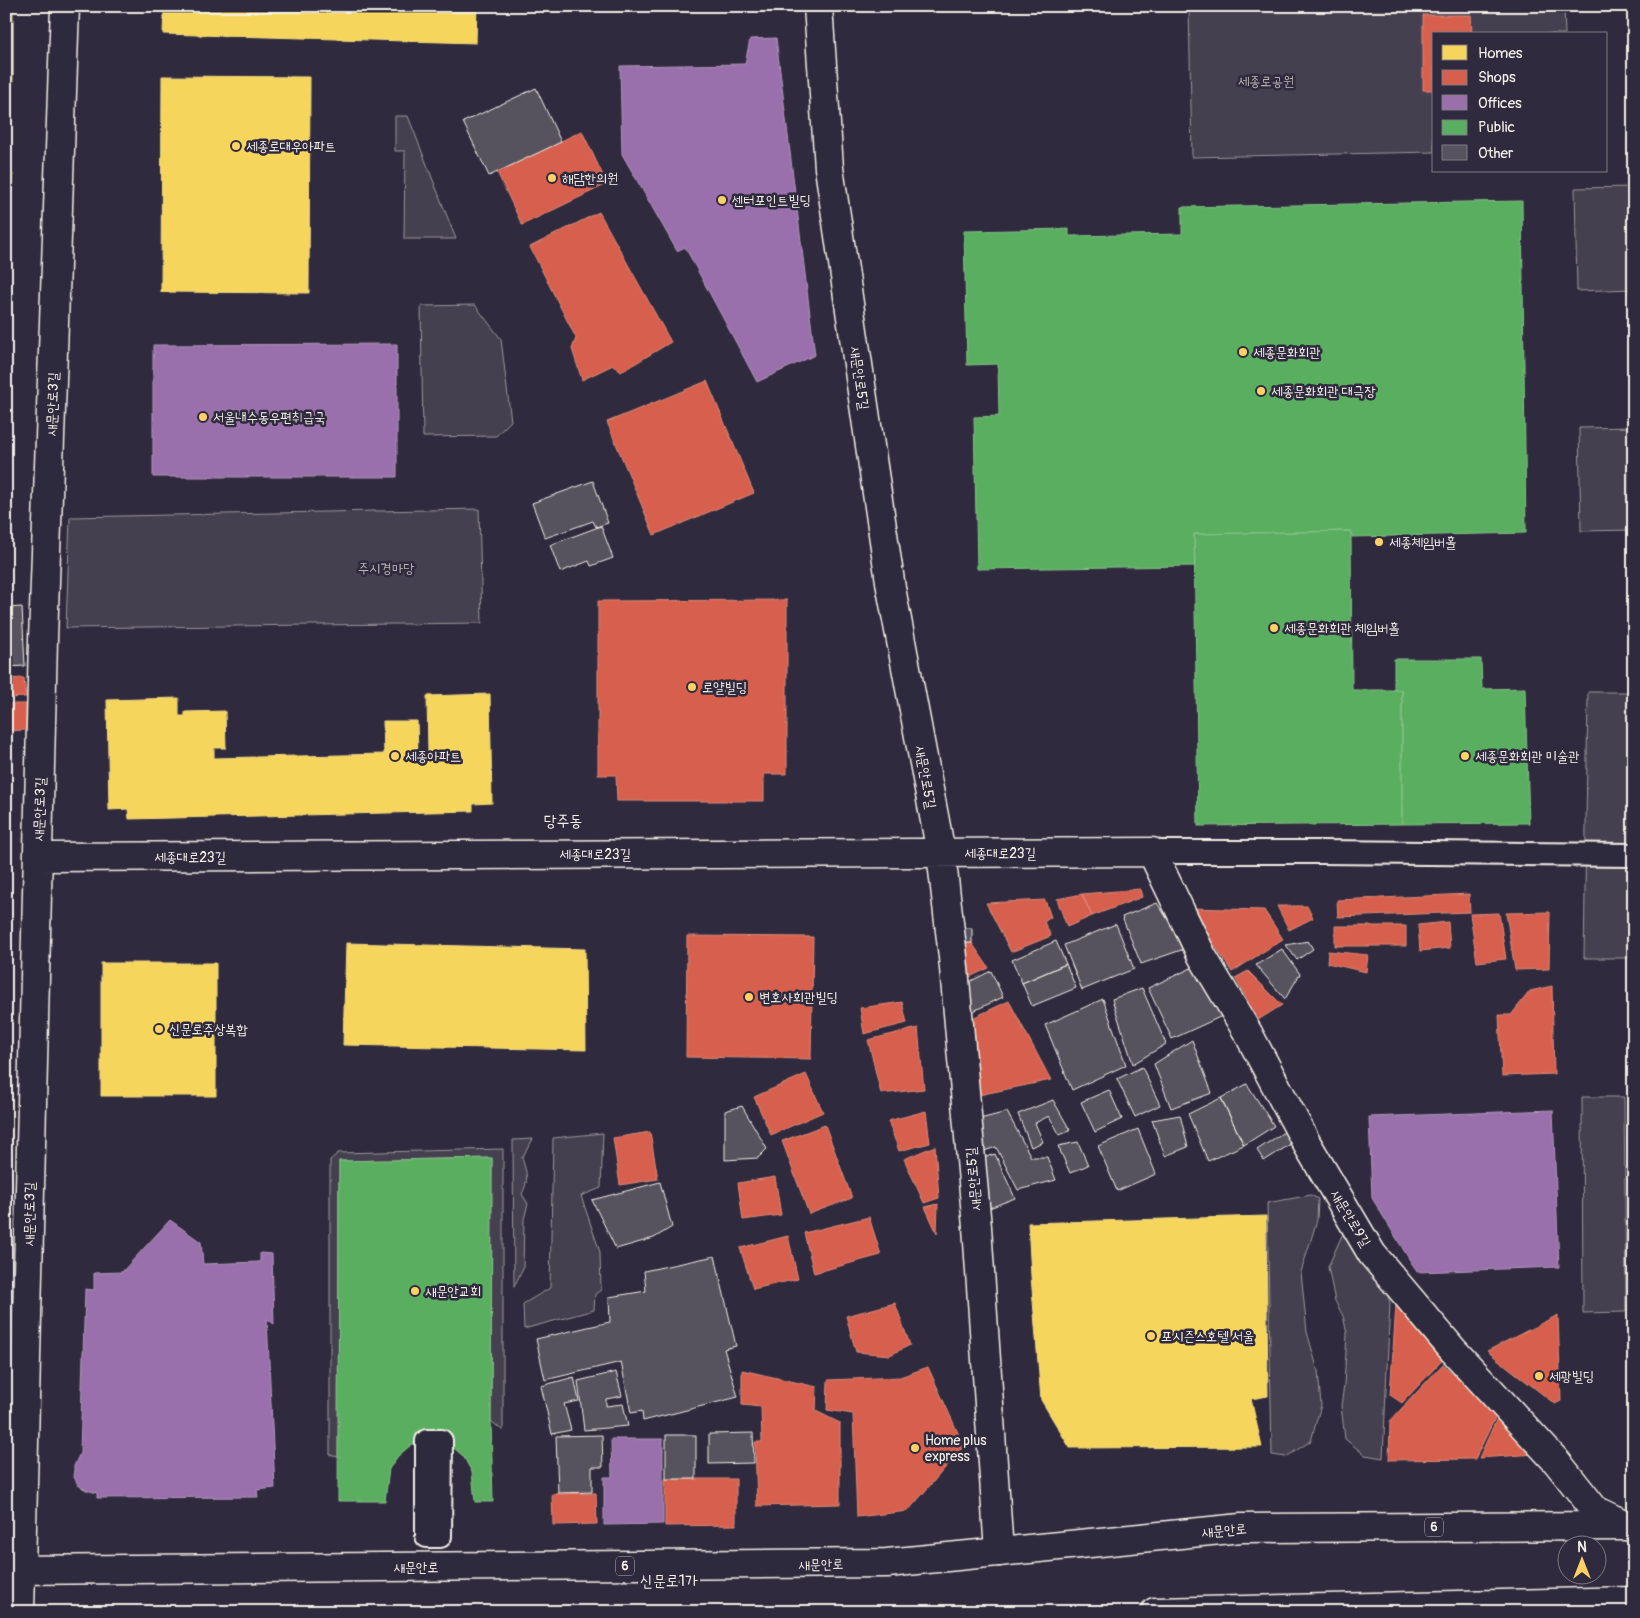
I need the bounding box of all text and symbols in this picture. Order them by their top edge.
legend [1432,32,1608,172]
text: Homes [1478,44,1523,63]
text: Shops [1478,68,1516,87]
park label: 세종로공원 [1238,73,1294,90]
text: Offices [1478,94,1522,113]
text: Public [1478,118,1515,137]
place label: 세종로대우아파트 [246,138,336,155]
marker: 세종로대우아파트 [230,140,242,152]
text: Other [1478,144,1514,163]
place label: 해담한의원 [562,170,618,187]
marker: 해담한의원 [546,172,558,184]
place label: 센터포인트빌딩 [732,192,811,209]
marker: 센터포인트빌딩 [716,194,728,206]
place label: 세종문화회관 [1253,344,1321,361]
street label: 새문안로5길 [847,345,872,412]
marker: 세종문화회관 [1237,346,1249,358]
street label: 새문안로3길 [43,371,62,436]
place label: 세종문화회관 대극장 [1271,383,1376,400]
marker: 세종문화회관 대극장 [1255,385,1267,397]
place label: 서울내수동우편취급국 [213,409,326,426]
marker: 서울내수동우편취급국 [197,411,209,423]
place label: 세종체임버홀 [1389,534,1457,551]
marker: 세종체임버홀 [1373,536,1385,548]
park label: 주시경마당 [358,560,415,577]
place label: 세종문화회관 체임버홀 [1284,620,1400,637]
marker: 세종문화회관 체임버홀 [1268,622,1280,634]
place label: 로얄빌딩 [702,679,747,696]
marker: 로얄빌딩 [686,681,698,693]
street label: 새문안로5길 [912,744,940,811]
place label: 세종아파트 [405,748,461,765]
place label: 세종문화회관 미술관 [1475,748,1579,765]
marker: 세종아파트 [389,750,401,762]
marker: 세종문화회관 미술관 [1459,750,1471,762]
street label: 새문안로3길 [30,776,49,841]
district label: 당주동 [544,811,582,831]
street label: 세종대로23길 [964,845,1037,862]
street label: 세종대로23길 [559,846,632,863]
street label: 세종대로23길 [154,849,227,866]
place label: 변호사회관빌딩 [759,989,838,1006]
marker: 변호사회관빌딩 [743,991,755,1003]
place label: 신문로주상복합 [169,1021,248,1038]
marker: 신문로주상복합 [153,1023,165,1035]
street label: 새문안로5길 [962,1146,985,1212]
street label: 새문안로3길 [20,1181,39,1246]
street label: 새문안로9길 [1327,1187,1375,1250]
place label: 새문안교회 [425,1283,481,1300]
marker: 새문안교회 [409,1285,421,1297]
place label: 포시즌스호텔 서울 [1161,1328,1254,1345]
marker: 포시즌스호텔 서울 [1145,1330,1157,1342]
place label: 세광빌딩 [1549,1368,1594,1385]
marker: 세광빌딩 [1533,1370,1545,1382]
place label: Home plus express [925,1432,987,1465]
marker: Home plus express [909,1442,921,1454]
road number: 6 [1425,1518,1443,1536]
street label: 새문안로 [1201,1520,1247,1541]
north arrow [1558,1536,1608,1586]
text: N [1577,1539,1587,1556]
road number: 6 [616,1556,634,1575]
street label: 새문안로 [798,1556,844,1573]
street label: 새문안로 [393,1559,439,1576]
district label: 신문로1가 [640,1571,698,1591]

